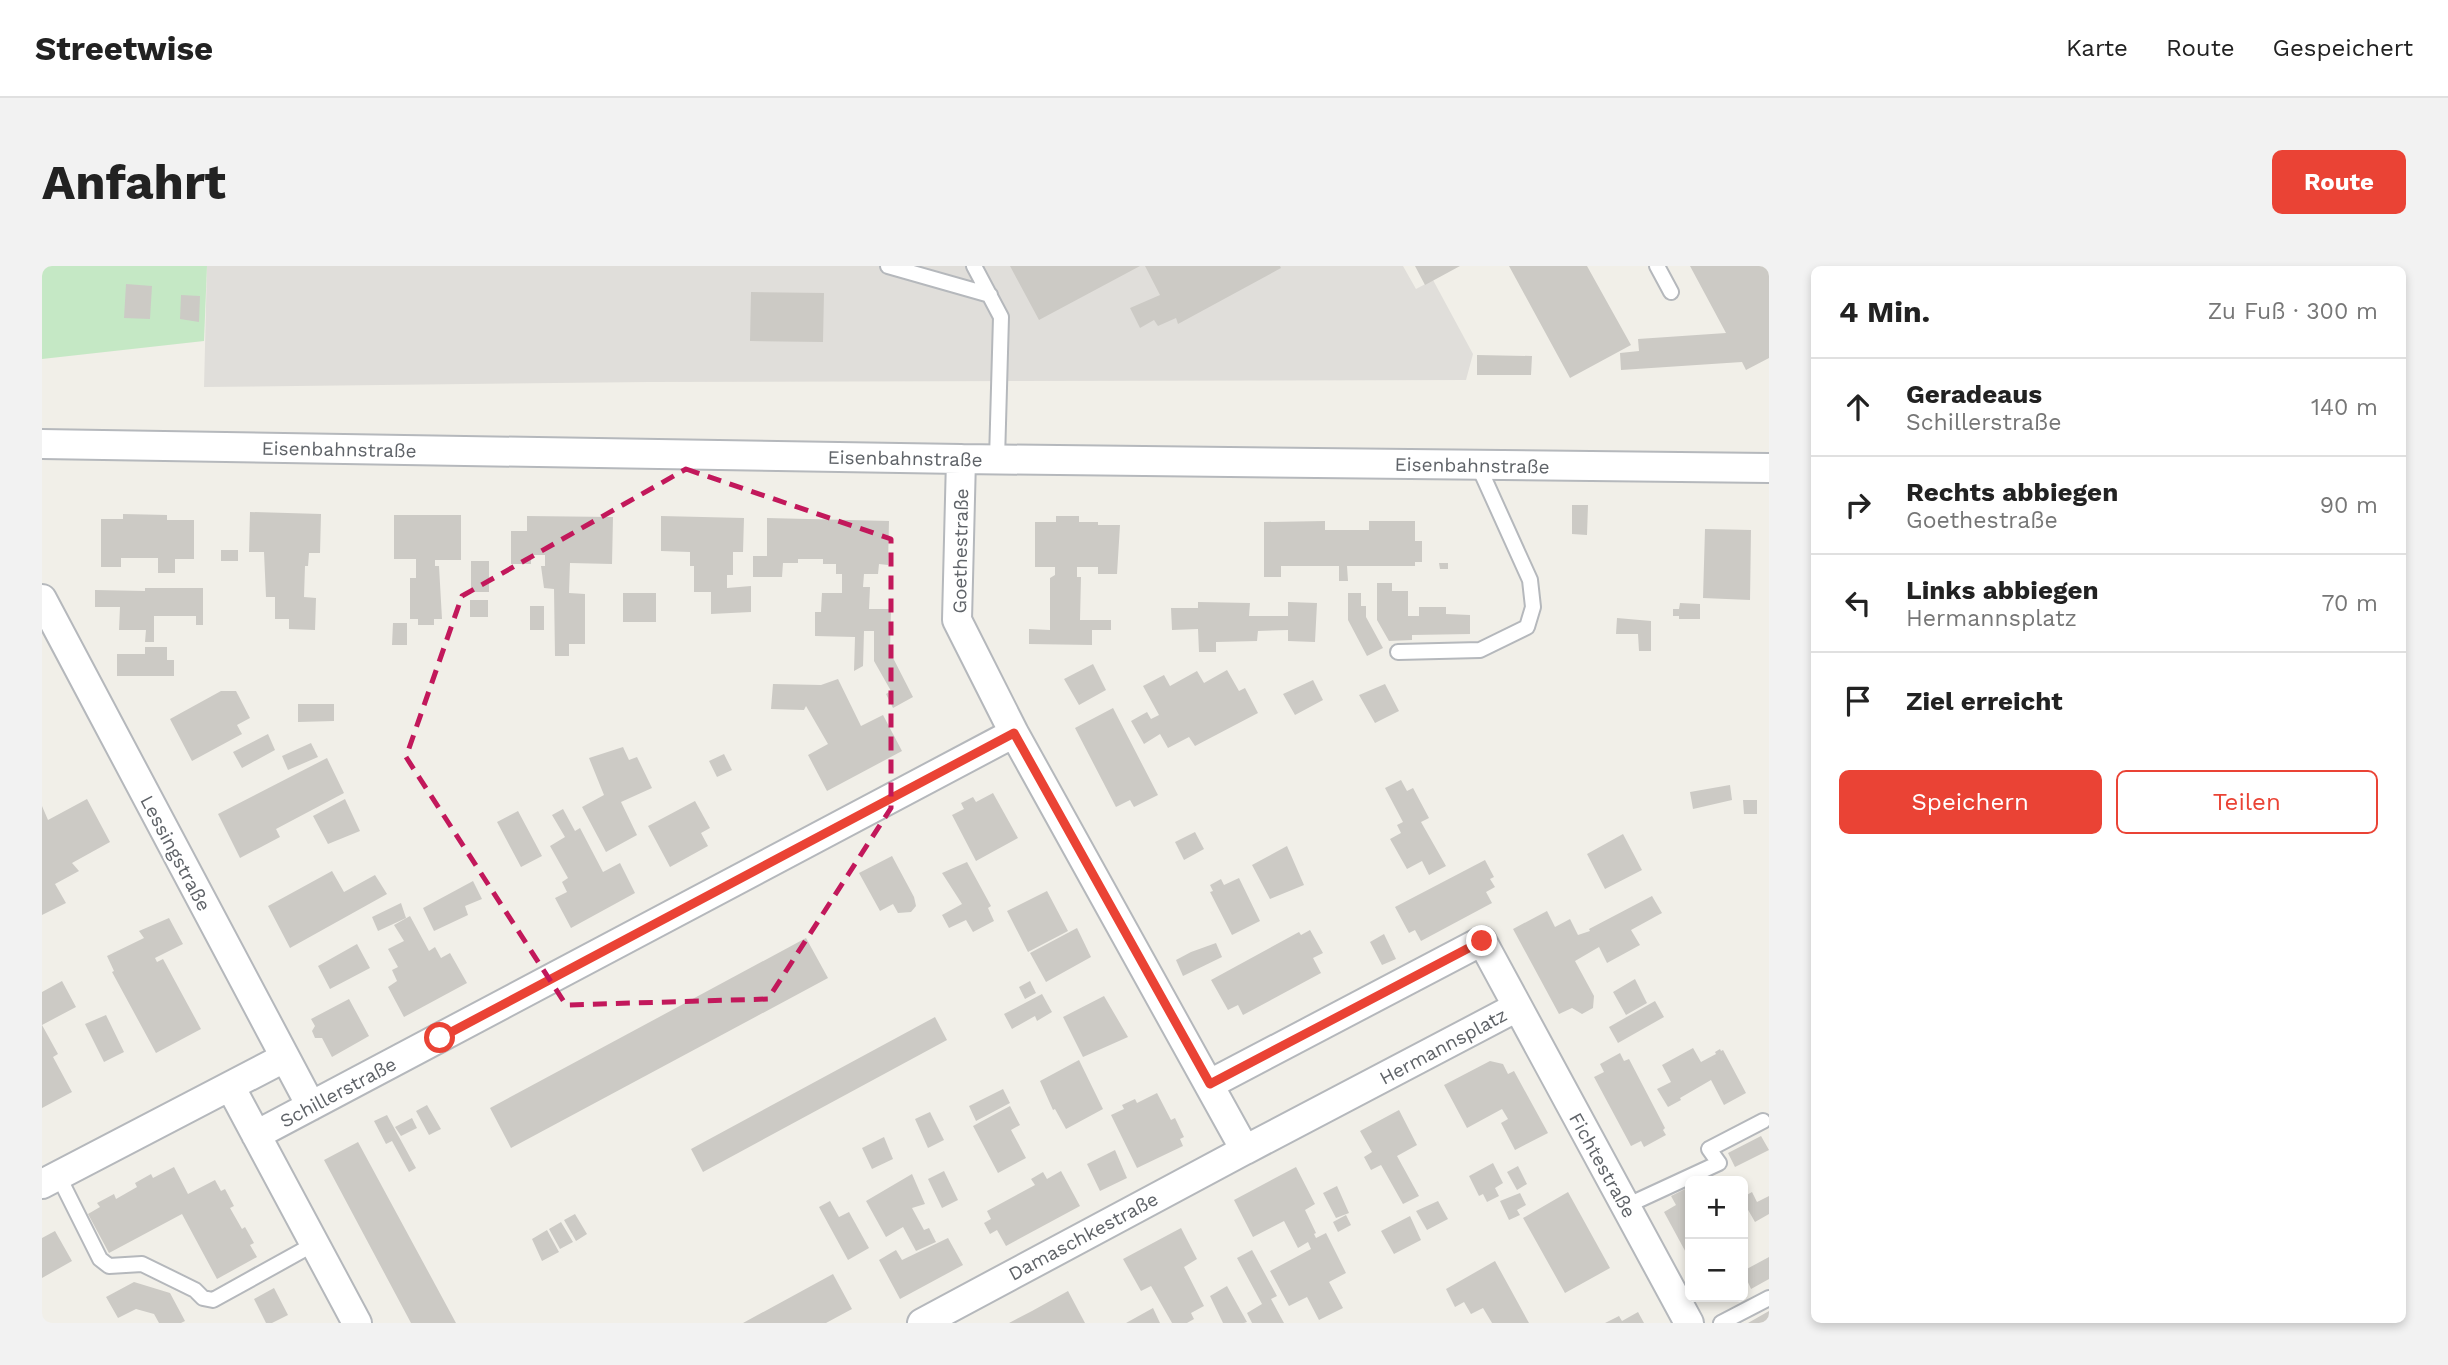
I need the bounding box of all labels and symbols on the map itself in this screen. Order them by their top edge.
street label: Eisenbahnstraße [261,437,417,462]
street label: Eisenbahnstraße [827,446,983,471]
street label: Eisenbahnstraße [1394,453,1550,478]
street label: Goethestraße [948,488,973,614]
street label: Lessingstraße [135,791,216,915]
route end [1466,925,1497,956]
street label: Hermannsplatz [1376,1003,1511,1090]
route start [424,1022,455,1053]
street label: Schillerstraße [276,1052,400,1133]
street label: Fichtestraße [1564,1109,1641,1222]
street label: Damaschkestraße [1005,1187,1162,1286]

